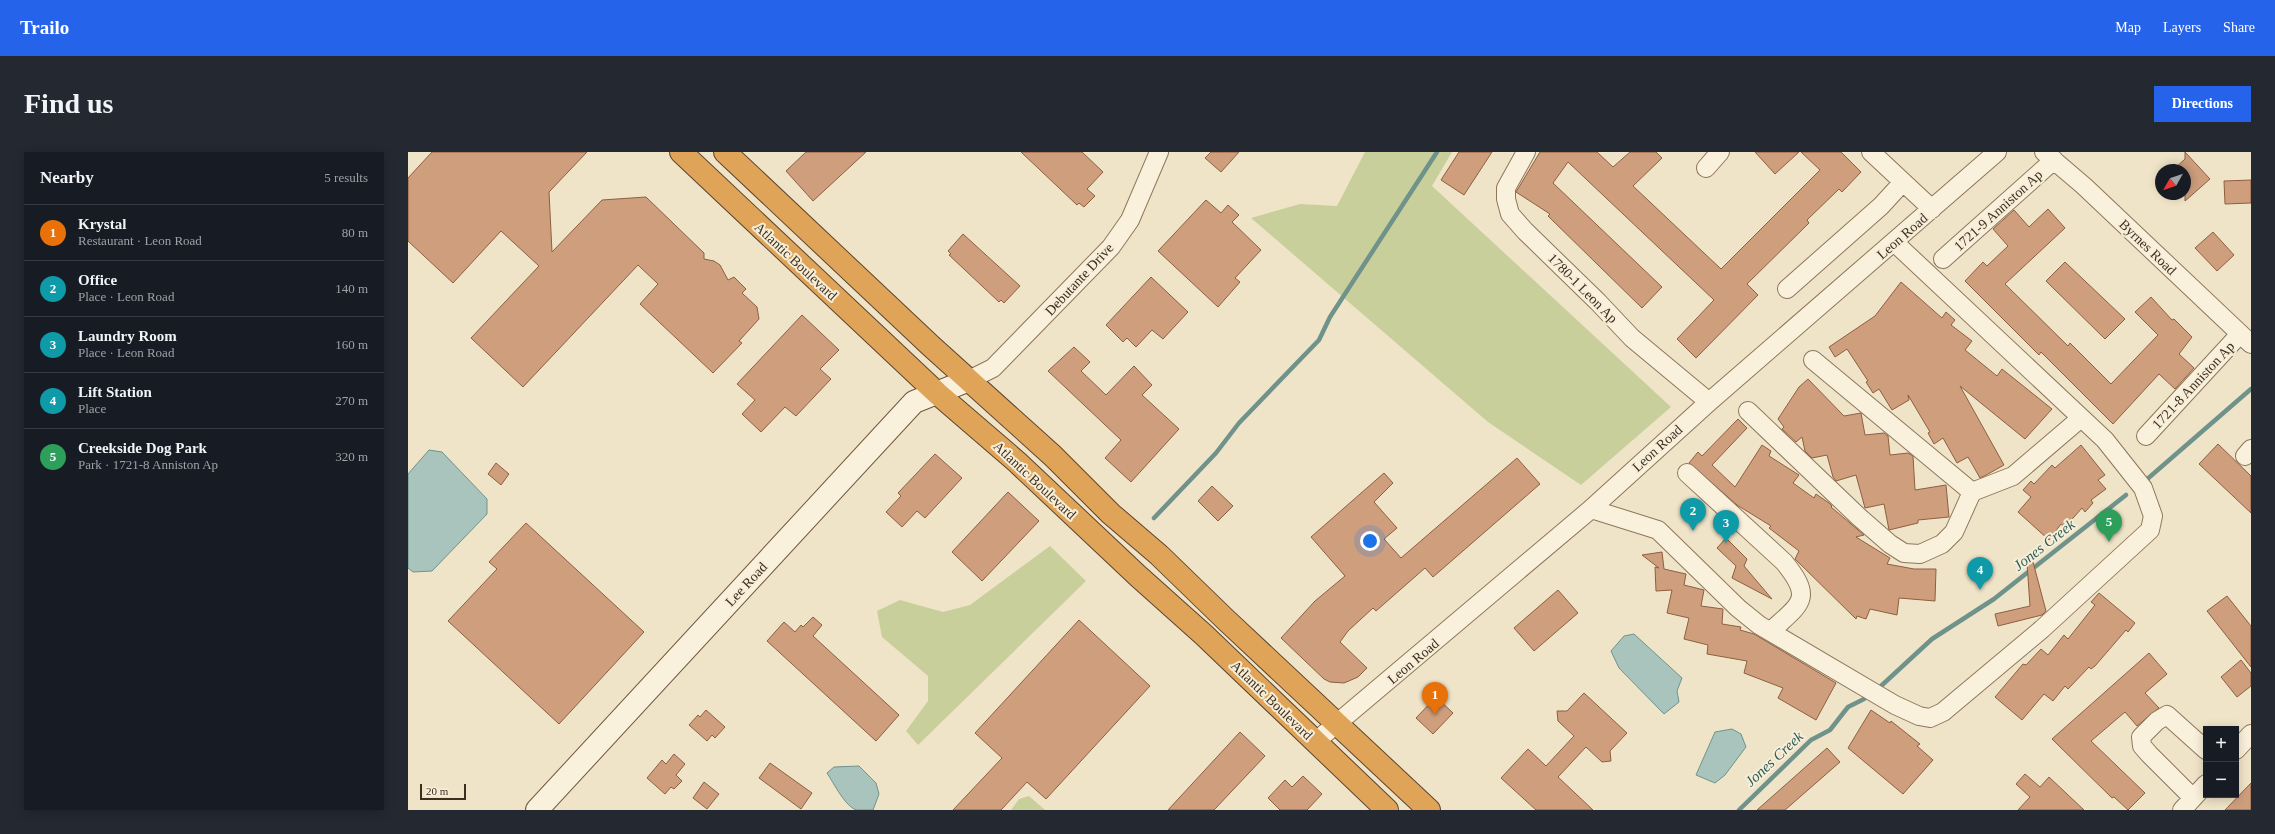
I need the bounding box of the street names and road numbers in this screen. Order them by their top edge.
street label: 1721-9 Anniston Ap [1951,167,2046,254]
street label: Leon Road [1874,210,1931,262]
street label: Byrnes Road [2116,217,2179,278]
street label: Atlantic Boulevard [751,219,840,303]
street label: Debutante Drive [1042,240,1117,318]
street label: 1780-1 Leon Ap [1545,251,1620,326]
street label: 1721-8 Anniston Ap [2149,339,2238,432]
street label: Leon Road [1629,422,1685,475]
street label: Atlantic Boulevard [990,438,1079,522]
street label: Lee Road [722,559,770,609]
street label: Leon Road [1385,636,1442,687]
street label: Atlantic Boulevard [1228,658,1315,743]

